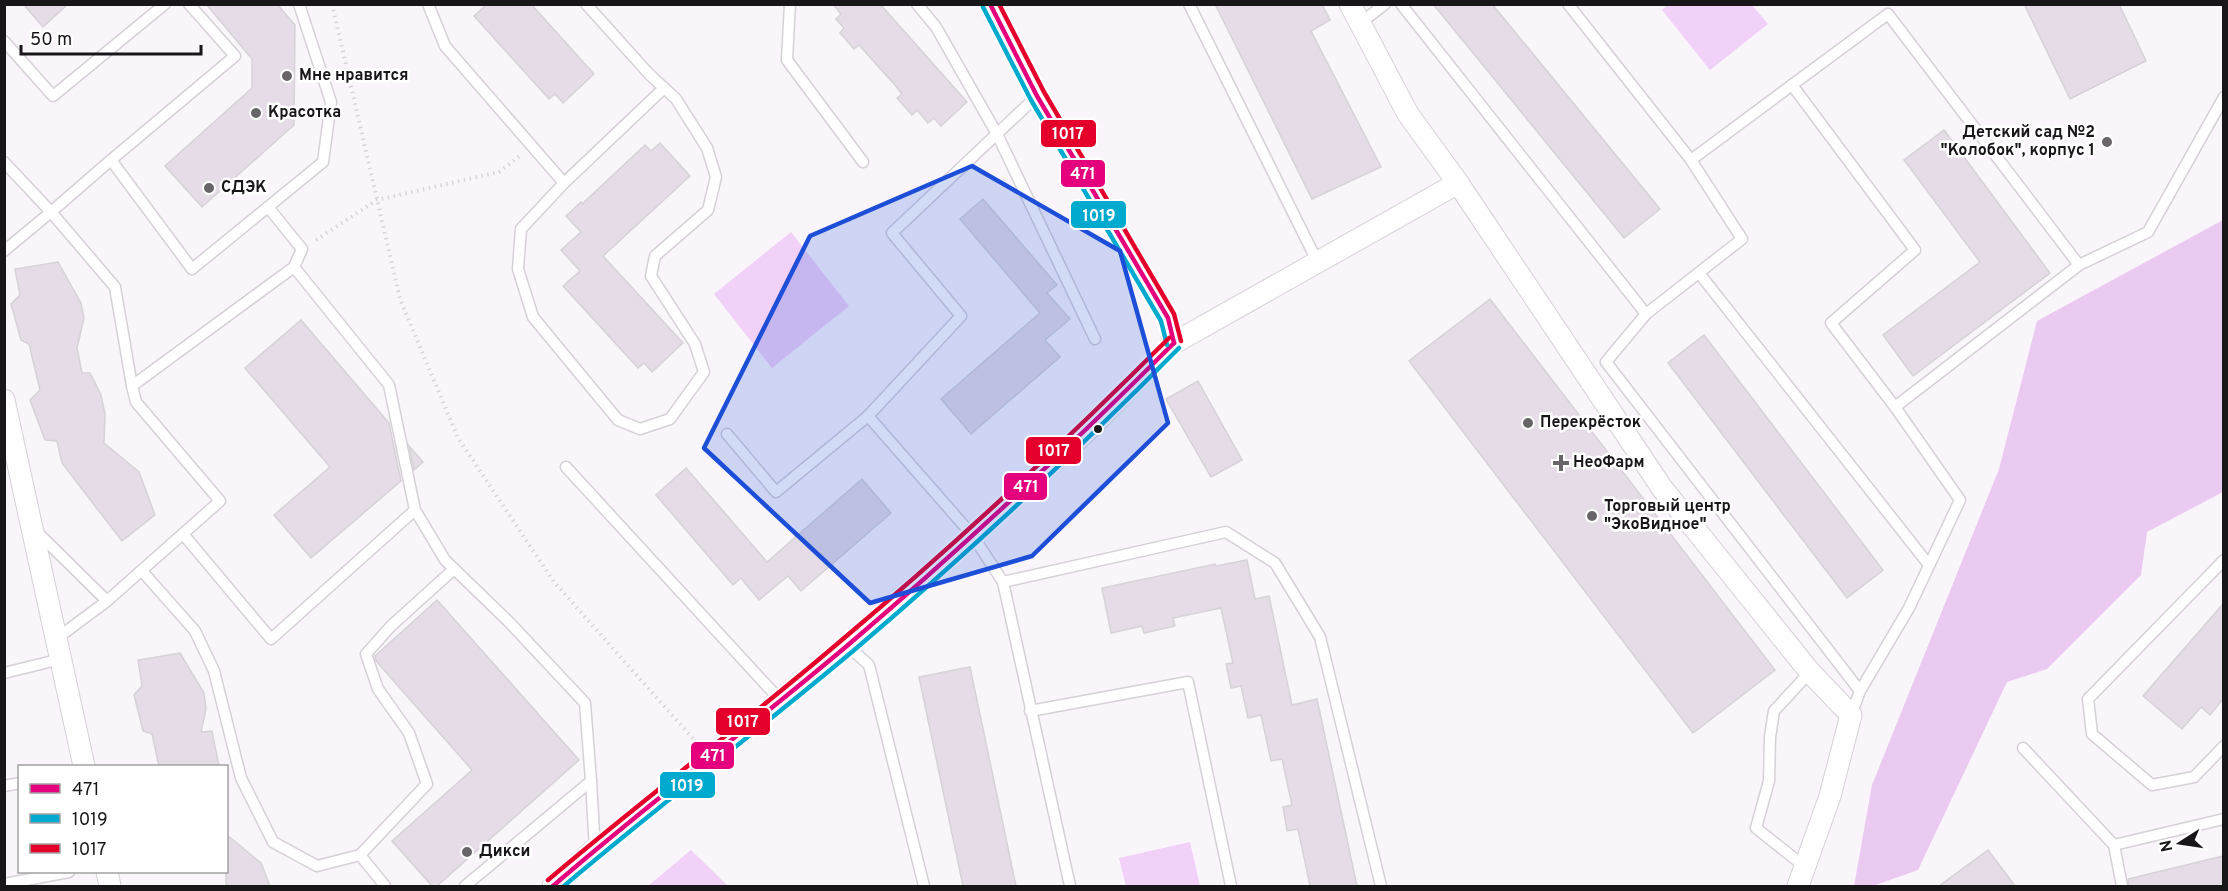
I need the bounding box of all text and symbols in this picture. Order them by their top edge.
scale bar [21,18,201,56]
text: 50 m [30,29,72,52]
place label: Мне нравится [299,66,408,86]
marker: Мне нравится [280,69,294,83]
place label: Красотка [268,103,341,123]
marker: Красотка [249,106,263,120]
line badge: 1017 [1040,119,1097,148]
place label: Детский сад №2 "Колобок", корпус 1 [1941,123,2095,161]
text: 1017 [1052,125,1084,145]
marker: Детский сад №2 "Колобок", корпус 1 [2100,135,2114,149]
line badge: 471 [1060,159,1106,188]
text: 471 [1070,165,1096,185]
place label: СДЭК [221,178,267,198]
marker: СДЭК [202,181,216,195]
line badge: 1019 [1070,200,1127,229]
text: 1019 [1082,207,1116,227]
place label: Перекрёсток [1540,413,1641,433]
marker: Перекрёсток [1521,416,1535,430]
unlabelled marker [1092,423,1104,435]
line badge: 1017 [1025,436,1082,465]
text: 1017 [1038,442,1070,462]
place label: НеоФарм [1573,453,1645,473]
marker: НеоФарм [1554,456,1568,470]
line badge: 471 [1003,472,1048,501]
text: 471 [1013,478,1039,498]
place label: Торговый центр "ЭкоВидное" [1604,497,1731,535]
marker: Торговый центр "ЭкоВидное" [1585,509,1599,523]
line badge: 1017 [715,707,771,736]
text: 1017 [727,713,759,733]
line badge: 471 [690,741,735,770]
text: 471 [700,747,726,767]
legend [18,765,228,873]
line badge: 1019 [659,771,716,799]
text: 1019 [670,777,704,797]
text: 471 [72,779,99,802]
text: 1019 [72,809,108,832]
north arrow [2150,813,2210,873]
text: N [2156,838,2178,853]
text: 1017 [72,839,106,862]
place label: Дикси [479,842,530,862]
marker: Дикси [460,845,474,859]

